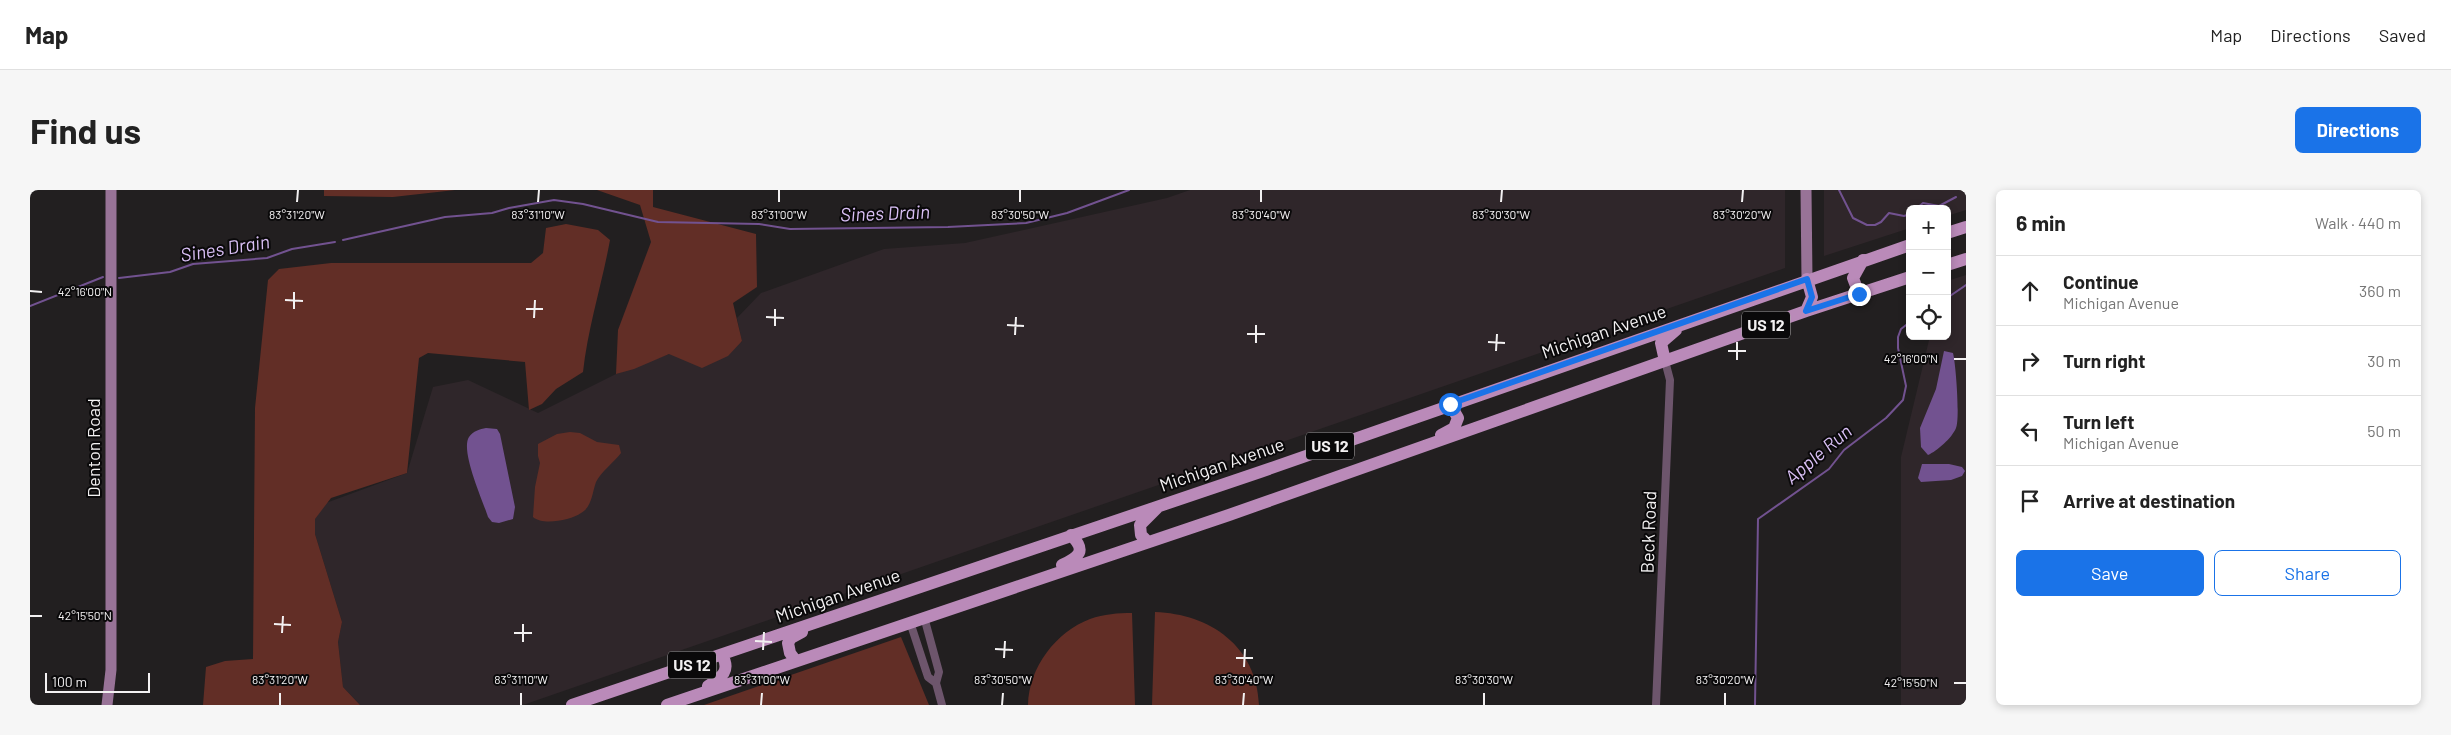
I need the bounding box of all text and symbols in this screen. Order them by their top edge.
text: Map [25,20,68,49]
text: Map [2210,24,2242,46]
text: Directions [2270,24,2351,46]
text: Saved [2379,24,2426,46]
button: Directions [2295,107,2421,153]
text: Find us [30,109,141,151]
water label: Sines Drain [840,199,930,226]
map controls [1906,205,1951,340]
button: + [1906,205,1951,250]
text: 83°31'20"W [269,207,325,221]
text: 83°31'10"W [511,207,565,221]
text: 83°31'00"W [751,207,808,221]
text: 83°30'50"W [991,207,1050,221]
text: 83°30'40"W [1232,207,1291,221]
text: 83°30'30"W [1472,207,1531,221]
text: 83°30'20"W [1713,207,1772,221]
text: 6 min [2016,210,2066,235]
text: Walk · 440 m [2315,213,2401,232]
water label: Sines Drain [179,229,271,266]
button: − [1906,250,1951,295]
text: Continue [2063,270,2139,293]
icon: ahead [2016,277,2044,305]
text: 360 m [2359,281,2401,300]
route end [1848,283,1871,306]
text: 42°16'00"N [58,284,112,298]
text: Michigan Avenue [2063,293,2179,312]
button: locate [1906,295,1951,340]
street label: Michigan Avenue [1538,299,1669,363]
road number: US 12 [1742,312,1790,338]
icon: right [2016,347,2044,375]
text: Turn right [2063,349,2145,372]
text: 42°16'00"N [1884,351,1938,365]
text: 30 m [2367,351,2401,370]
route start [1439,393,1462,416]
street label: Denton Road [82,398,104,498]
text: Turn left [2063,410,2134,433]
icon: left [2016,417,2044,445]
water label: Apple Run [1779,419,1856,488]
text: 50 m [2367,421,2401,440]
street label: Michigan Avenue [1156,432,1287,496]
road number: US 12 [1306,432,1354,460]
text: Michigan Avenue [2063,433,2179,452]
icon: arrive [2016,487,2044,515]
text: Arrive at destination [2063,489,2235,512]
street label: Beck Road [1636,490,1660,574]
button: Save [2016,550,2204,596]
button: Share [2214,550,2401,596]
street label: Michigan Avenue [772,563,903,627]
text: 42°15'50"N [58,608,112,622]
road number: US 12 [668,652,716,678]
scale bar [45,670,150,693]
text: 83°31'20"W [252,672,308,686]
text: 83°31'10"W [494,672,548,686]
text: 83°31'00"W [734,672,791,686]
text: 83°30'50"W [974,672,1033,686]
text: 83°30'40"W [1215,672,1274,686]
text: 83°30'30"W [1455,672,1514,686]
text: 83°30'20"W [1696,672,1755,686]
text: 100 m [52,673,87,690]
text: 42°15'50"N [1884,675,1938,689]

